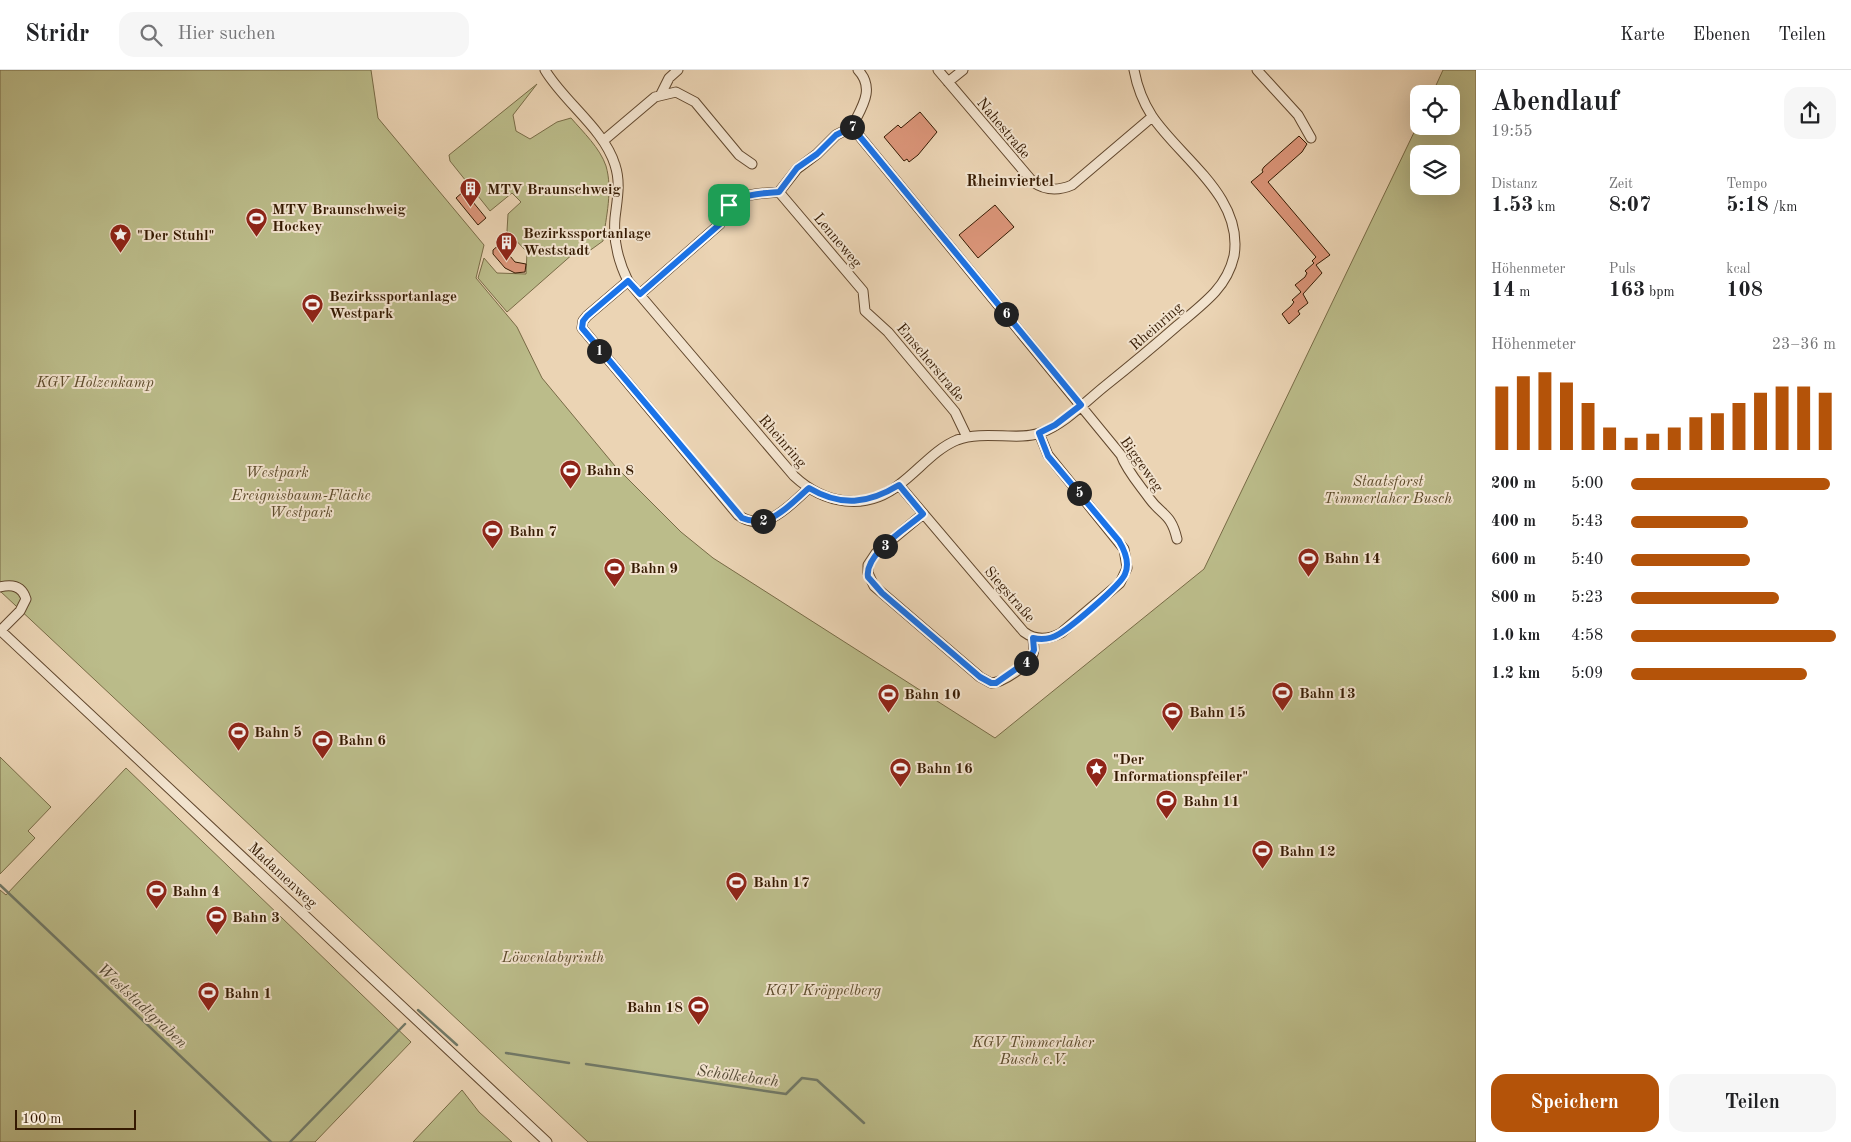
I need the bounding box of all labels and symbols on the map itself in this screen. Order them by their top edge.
street label: Nahestraße [973,96,1032,162]
pin: 7 [840,114,864,140]
district label: Rheinviertel [966,174,1054,190]
building icon: MTV Braunschweig [459,177,483,208]
place label: MTV Braunschweig [487,183,621,198]
pin [708,184,750,226]
place label: MTV Braunschweig Hockey [272,203,406,235]
sports icon: MTV Braunschweig Hockey [244,206,268,237]
street label: Lenneweg [810,211,864,271]
place icon: "Der Stuhl" [109,223,133,254]
place label: Bezirkssportanlage Weststadt [523,227,651,259]
place label: "Der Stuhl" [137,229,214,244]
building icon: Bezirkssportanlage Weststadt [495,230,519,261]
place label: Bezirkssportanlage Westpark [329,290,457,322]
sports icon: Bezirkssportanlage Westpark [301,293,325,324]
street label: Rheinring [1128,300,1186,354]
pin: 6 [994,302,1018,326]
street label: Emscherstraße [893,321,967,405]
pin: 1 [586,338,612,364]
park label: KGV Holzenkamp [35,376,154,391]
street label: Rheinring [755,413,809,471]
street label: Biggeweg [1116,435,1165,495]
sports icon: Bahn 8 [558,458,582,489]
place label: Bahn 8 [586,464,634,479]
park label: Westpark [245,466,309,481]
park label: Staatsforst Timmerlaher Busch [1324,475,1452,507]
pin: 5 [1066,480,1092,506]
park label: Ereignisbaum-Fläche Westpark [230,489,371,521]
pin: 2 [750,508,776,534]
sports icon: Bahn 7 [481,519,505,550]
place label: Bahn 7 [509,525,557,540]
pin: 3 [872,534,898,558]
sports icon: Bahn 14 [1296,546,1320,577]
place label: Bahn 14 [1324,552,1381,567]
sports icon: Bahn 9 [602,556,626,587]
place label: Bahn 9 [630,562,678,577]
street label: Siegstraße [981,564,1037,626]
pin: 4 [1014,650,1038,676]
sports icon: Bahn 13 [1271,681,1295,712]
sports icon: Bahn 10 [876,682,900,713]
place label: Bahn 13 [1299,687,1356,702]
place label: Bahn 10 [904,688,961,703]
sports icon: Bahn 15 [1161,700,1185,731]
place label: Bahn 15 [1189,706,1246,721]
sports icon: Bahn 5 [226,720,250,751]
place label: Bahn 5 [254,726,302,741]
sports icon: Bahn 6 [310,728,334,759]
place label: Bahn 6 [338,734,386,749]
place label: "Der Informationspfeiler" [1113,753,1248,785]
sports icon: Bahn 16 [888,756,912,787]
place icon: "Der Informationspfeiler" [1085,756,1109,787]
place label: Bahn 16 [916,762,973,777]
sports icon: Bahn 11 [1155,789,1179,820]
place label: Bahn 11 [1183,795,1240,810]
sports icon: Bahn 12 [1251,839,1275,870]
street label: Madamenweg [245,841,319,912]
place label: Bahn 12 [1279,845,1336,860]
sports icon: Bahn 17 [725,870,749,901]
place label: Bahn 17 [753,876,810,891]
sports icon: Bahn 4 [144,879,168,910]
place label: Bahn 4 [172,885,220,900]
sports icon: Bahn 3 [204,905,228,936]
place label: Bahn 3 [232,911,280,926]
park label: Löwenlabyrinth [501,951,605,966]
water label: Weststadtgraben [94,961,190,1052]
sports icon: Bahn 1 [196,981,220,1012]
park label: KGV Kröppelberg [764,984,881,999]
place label: Bahn 1 [224,987,272,1002]
sports icon: Bahn 18 [687,995,711,1026]
place label: Bahn 18 [626,1001,683,1016]
park label: KGV Timmerlaher Busch e.V. [971,1036,1095,1068]
water label: Schölkebach [696,1063,780,1091]
scale bar [15,1107,136,1130]

